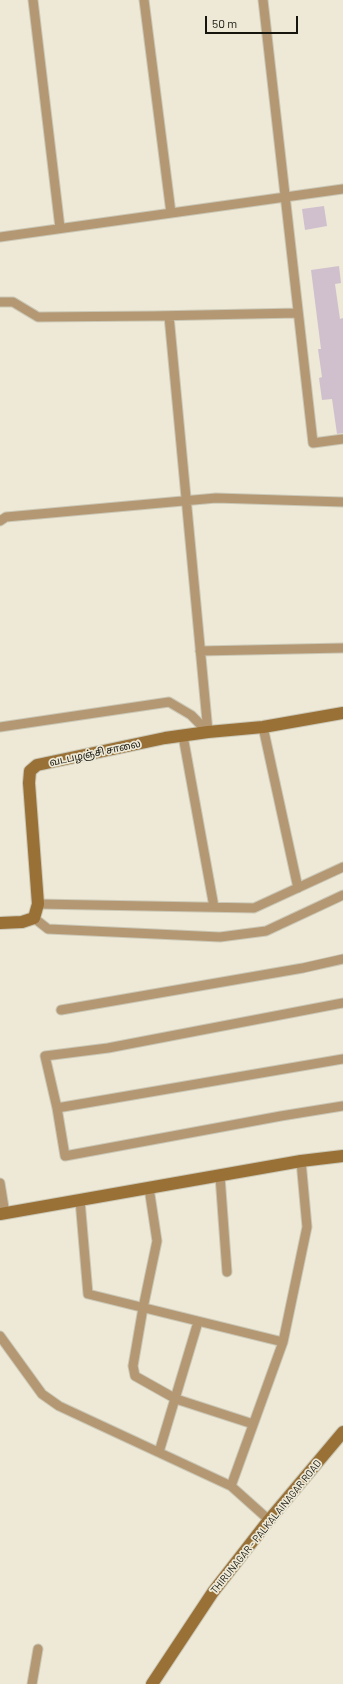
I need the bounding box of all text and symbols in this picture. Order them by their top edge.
scale bar [207,8,300,34]
text: 50 m [212,16,237,30]
street label: வடபழஞ்சி சாலை [48,737,142,769]
street label: THIRUNAGAR - PALKALAINAGAR ROAD [208,1458,324,1596]

